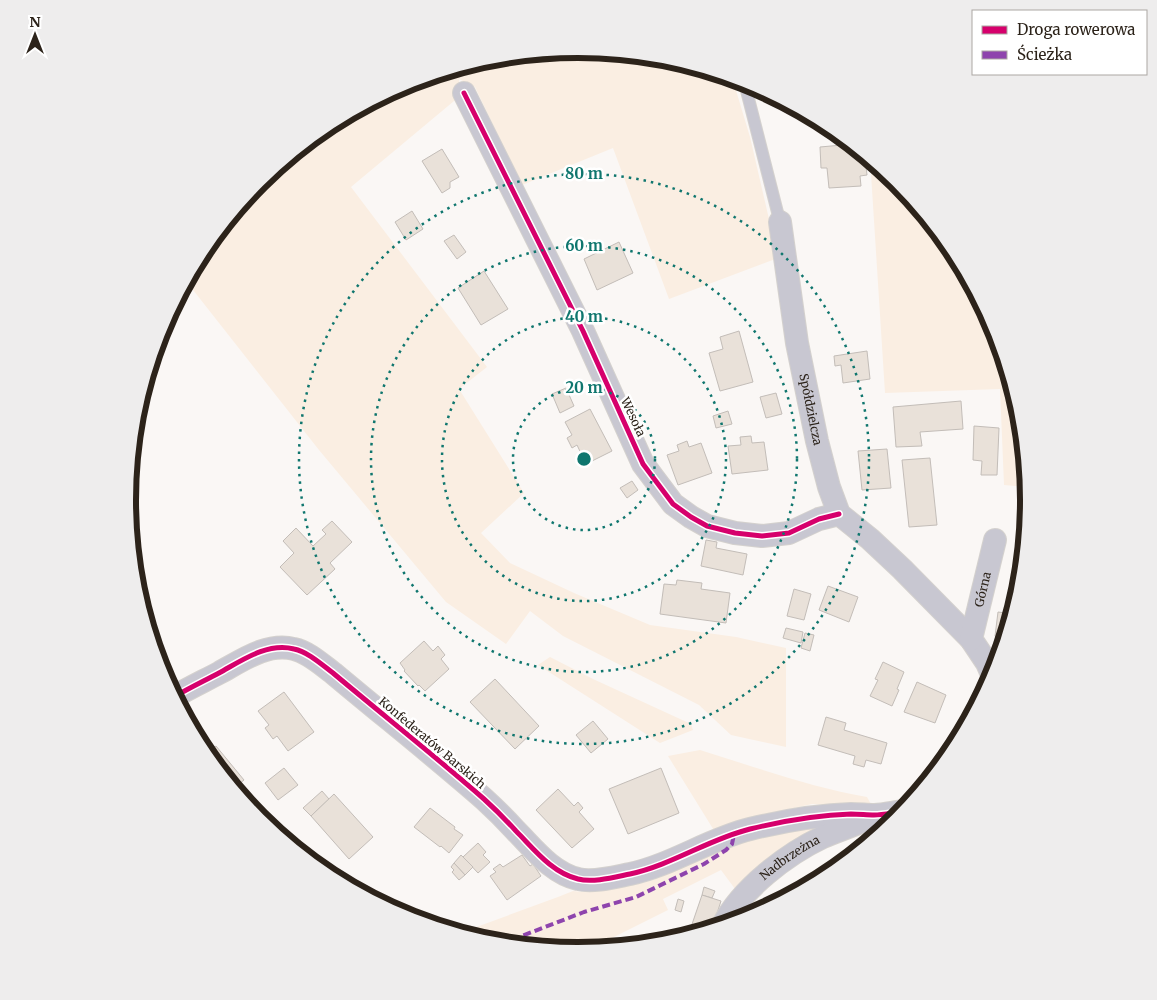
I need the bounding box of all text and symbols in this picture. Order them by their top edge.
north arrow [10,10,60,60]
legend [972,10,1147,75]
text: N [29,13,41,31]
text: Droga rowerowa [1017,20,1135,39]
text: Ścieżka [1017,44,1072,64]
text: 80 m [565,164,603,183]
text: 60 m [565,236,603,255]
text: 40 m [565,307,603,326]
street label: Spółdzielcza [796,372,826,447]
text: 20 m [565,378,603,397]
street label: Wesoła [617,394,649,439]
centre of rings [575,450,593,468]
street label: Górna [971,570,994,608]
street label: Konfederatów Barskich [376,694,489,792]
street label: Nadbrzeżna [757,832,823,883]

